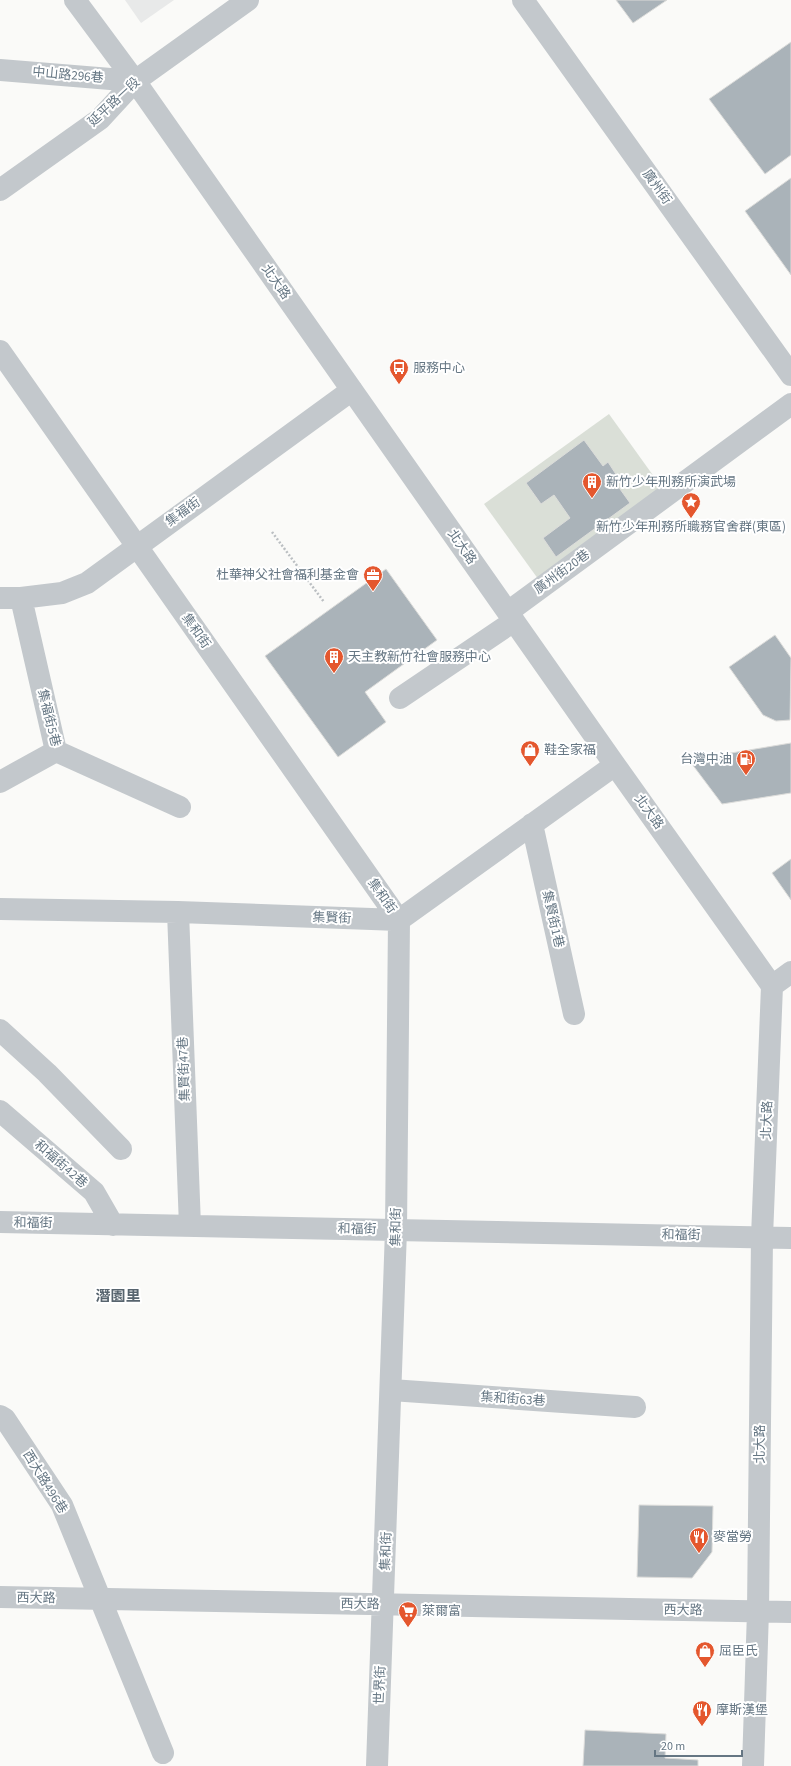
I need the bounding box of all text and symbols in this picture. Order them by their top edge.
street label: 中山路296巷 [32,63,104,87]
street label: 延平路一段 [84,73,144,131]
street label: 廣州街 [638,166,676,208]
street label: 北大路 [257,261,295,303]
bus stop icon: 服務中心 [388,357,410,385]
place label: 服務中心 [413,359,465,377]
building icon: 新竹少年刑務所演武場 [581,471,603,499]
place label: 新竹少年刑務所演武場 [606,473,736,491]
place icon: 新竹少年刑務所職務官舍群(東區) [680,491,702,519]
street label: 集福街 [162,493,204,531]
place label: 新竹少年刑務所職務官舍群(東區) [596,518,786,536]
street label: 北大路 [443,526,481,568]
street label: 廣州街20巷 [530,546,594,598]
office icon: 杜華神父社會福利基金會 [362,564,384,592]
place label: 杜華神父社會福利基金會 [216,566,359,584]
street label: 集和街 [177,610,215,652]
building icon: 天主教新竹社會服務中心 [323,646,345,674]
place label: 天主教新竹社會服務中心 [348,648,491,666]
street label: 集福街5巷 [33,687,65,749]
shop icon: 鞋全家福 [519,739,541,767]
place label: 鞋全家福 [544,741,596,759]
fuel station icon: 台灣中油 [735,748,757,776]
place label: 台灣中油 [680,750,732,768]
street label: 北大路 [630,791,668,833]
street label: 集和街 [363,875,401,917]
street label: 集賢街1巷 [538,888,568,950]
street label: 集賢街 [312,908,352,928]
street label: 集賢街47巷 [174,1036,194,1102]
street label: 北大路 [757,1100,777,1140]
street label: 和福街42巷 [31,1136,91,1192]
street label: 集和街 [387,1207,405,1247]
street label: 和福街 [13,1214,53,1232]
street label: 和福街 [337,1220,377,1238]
street label: 和福街 [661,1226,701,1244]
district label: 潛園里 [95,1286,141,1307]
street label: 集和街63巷 [480,1388,546,1410]
street label: 北大路 [751,1424,769,1464]
street label: 西大路496巷 [18,1447,72,1517]
restaurant icon: 麥當勞 [688,1526,710,1554]
place label: 麥當勞 [713,1528,752,1546]
street label: 集和街 [376,1531,396,1571]
street label: 西大路 [16,1589,56,1607]
street label: 西大路 [340,1595,380,1613]
supermarket icon: 萊爾富 [397,1600,419,1628]
street label: 西大路 [663,1601,703,1619]
place label: 萊爾富 [422,1602,461,1620]
shop icon: 屈臣氏 [694,1640,716,1668]
place label: 屈臣氏 [719,1642,758,1660]
street label: 世界街 [370,1665,390,1705]
restaurant icon: 摩斯漢堡 [691,1699,713,1727]
place label: 摩斯漢堡 [716,1701,768,1719]
scale bar [655,1732,742,1758]
text: 20 m [661,1738,685,1755]

